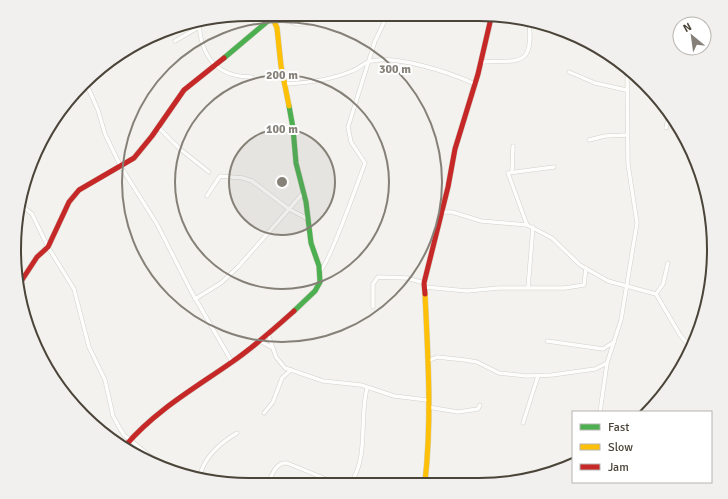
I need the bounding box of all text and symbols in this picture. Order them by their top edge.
north arrow [672,16,712,56]
text: N [681,20,694,35]
text: 300 m [379,62,411,77]
text: 200 m [266,68,298,83]
text: 100 m [266,122,298,137]
centre of rings [275,175,289,189]
legend [572,411,712,483]
text: Fast [608,420,629,435]
text: Slow [608,440,633,455]
text: Jam [608,460,629,475]

